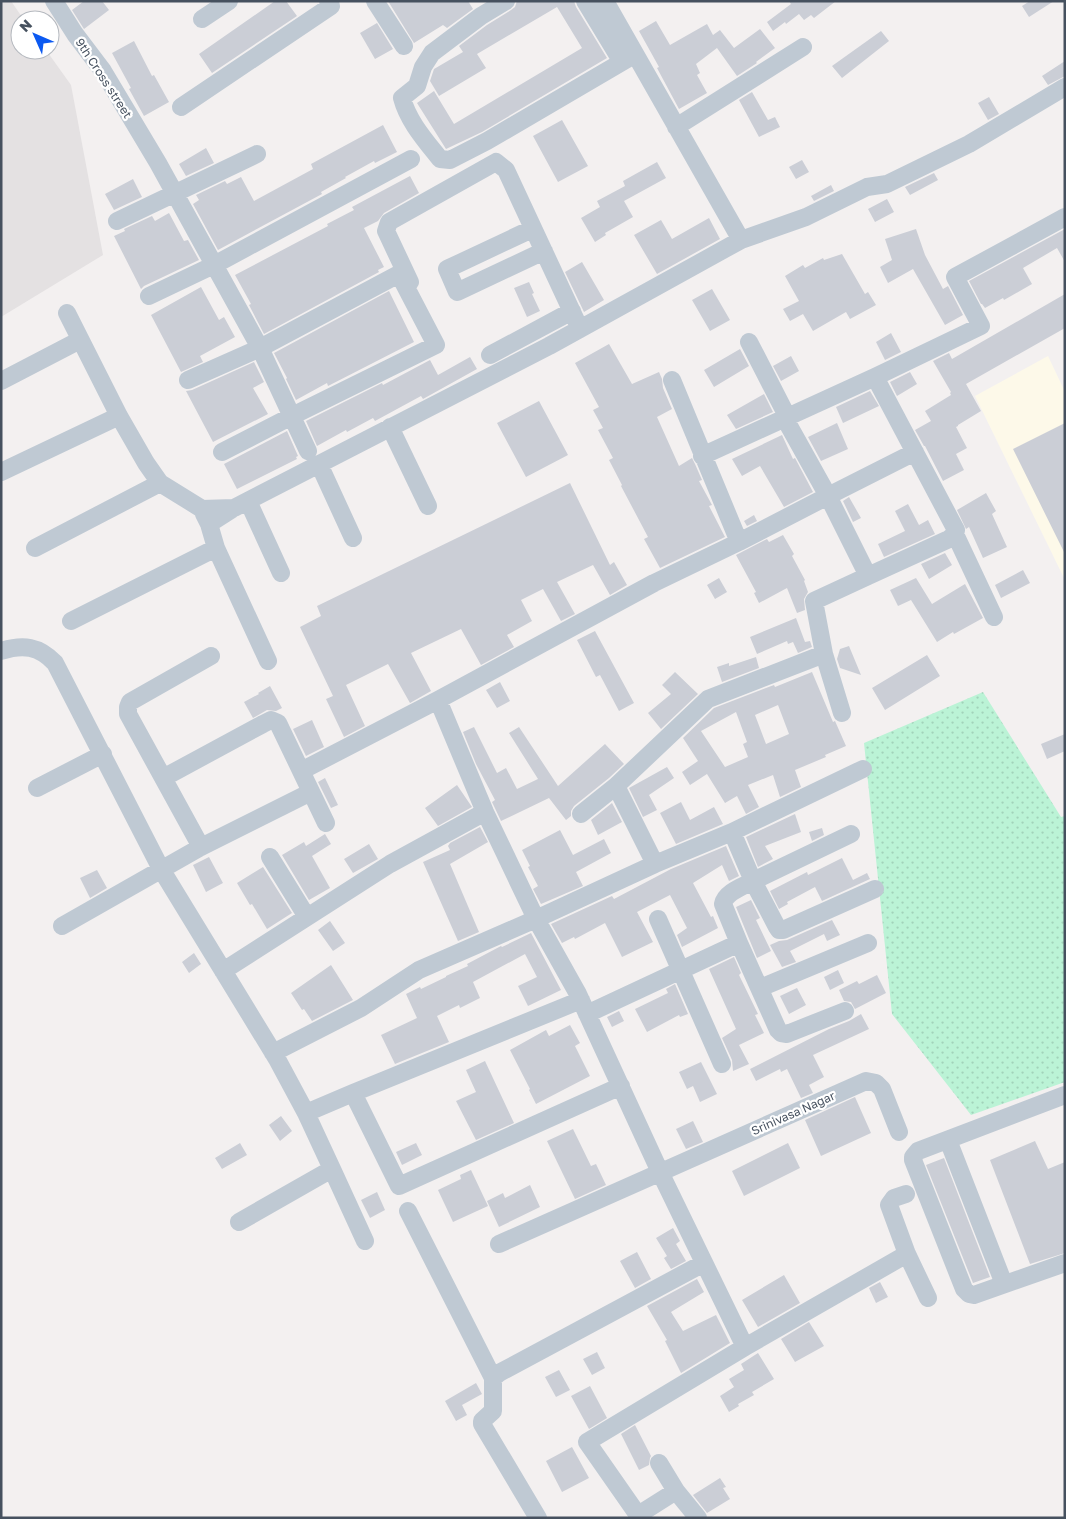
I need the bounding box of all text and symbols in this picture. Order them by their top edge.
north arrow [10,10,60,60]
text: N [16,16,35,35]
street label: 9th Cross street [73,35,136,121]
street label: Srinivasa Nagar [749,1088,838,1138]

